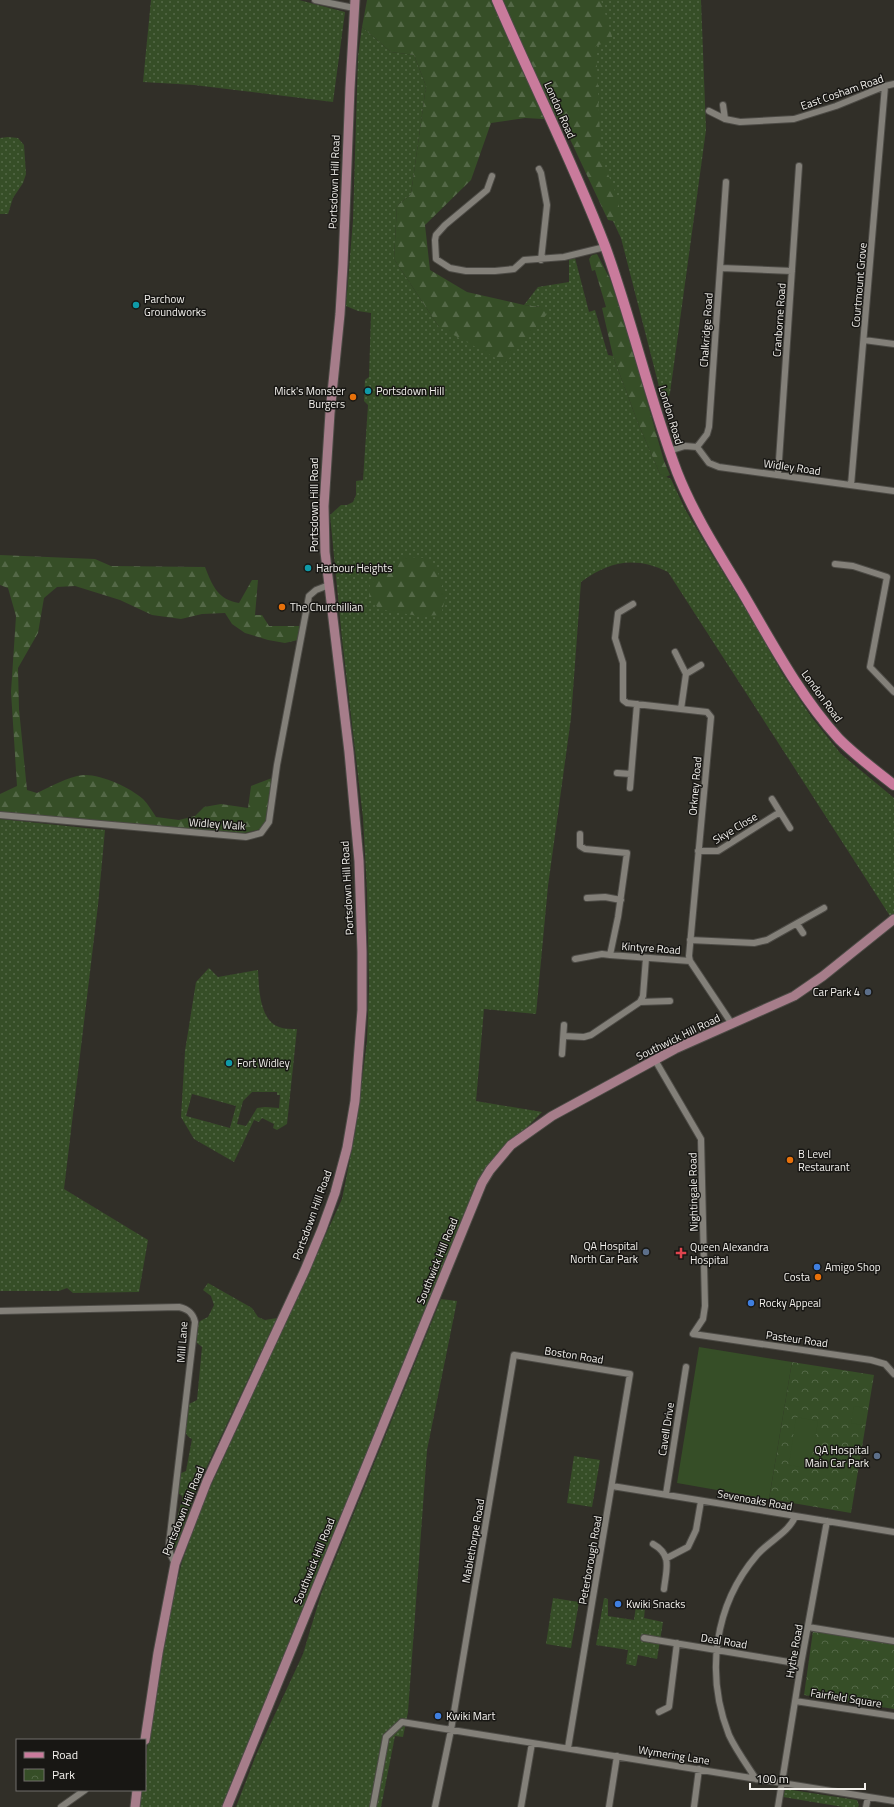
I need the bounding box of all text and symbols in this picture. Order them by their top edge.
street label: East Cosham Road [798,70,886,114]
street label: London Road [540,79,580,141]
street label: Portsdown Hill Road [324,134,344,230]
street label: Courtmount Grove [847,241,871,328]
street label: Cranborne Road [768,282,790,358]
place label: Parchow Groundworks [144,291,206,320]
street label: Chalkridge Road [695,292,717,368]
marker: Parchow Groundworks [131,300,141,310]
place label: Mick's Monster Burgers [274,383,345,412]
place label: Portsdown Hill [376,383,444,399]
street label: London Road [654,384,688,447]
marker: Portsdown Hill [363,386,373,396]
marker: Mick's Monster Burgers [348,392,358,402]
street label: Widley Road [762,455,822,479]
street label: Portsdown Hill Road [306,458,322,552]
place label: Harbour Heights [316,560,392,576]
marker: Harbour Heights [303,563,313,573]
place label: The Churchillian [290,599,363,615]
marker: The Churchillian [277,602,287,612]
street label: London Road [798,667,846,725]
street label: Orkney Road [684,756,706,816]
street label: Skye Close [710,808,761,848]
street label: Widley Walk [188,814,247,834]
street label: Portsdown Hill Road [337,840,357,936]
street label: Kintyre Road [621,938,681,958]
place label: Car Park 4 [813,984,860,1000]
marker: Car Park 4 [863,987,873,997]
street label: Southwick Hill Road [633,1010,723,1064]
place label: Fort Widley [237,1055,290,1071]
marker: Fort Widley [224,1058,234,1068]
place label: B Level Restaurant [798,1146,850,1175]
street label: Nightingale Road [684,1152,702,1232]
marker: B Level Restaurant [785,1155,795,1165]
street label: Portsdown Hill Road [288,1168,336,1262]
street label: Southwick Hill Road [412,1215,462,1307]
place label: QA Hospital North Car Park [570,1238,639,1267]
place label: Queen Alexandra Hospital [690,1239,769,1268]
marker: QA Hospital North Car Park [641,1247,651,1257]
marker: Queen Alexandra Hospital [675,1247,687,1259]
place label: Amigo Shop [825,1259,881,1275]
marker: Amigo Shop [812,1262,822,1272]
place label: Costa [784,1269,810,1285]
marker: Costa [813,1272,823,1282]
place label: Rocky Appeal [759,1295,821,1311]
marker: Rocky Appeal [746,1298,756,1308]
street label: Mill Lane [173,1320,191,1363]
street label: Pasteur Road [765,1327,829,1351]
street label: Boston Road [543,1342,605,1368]
street label: Cavell Drive [654,1401,678,1457]
place label: QA Hospital Main Car Park [805,1442,870,1471]
marker: QA Hospital Main Car Park [872,1451,882,1461]
street label: Portsdown Hill Road [158,1464,208,1558]
street label: Sevenoaks Road [716,1486,794,1515]
street label: Mablethorpe Road [458,1497,488,1585]
street label: Peterborough Road [574,1514,606,1606]
street label: Southwick Hill Road [289,1515,339,1607]
place label: Kwiki Snacks [626,1596,685,1612]
marker: Kwiki Snacks [613,1599,623,1609]
street label: Hythe Road [781,1623,807,1679]
street label: Deal Road [700,1629,749,1653]
street label: Fairfield Square [809,1684,883,1712]
place label: Kwiki Mart [446,1708,495,1724]
marker: Kwiki Mart [433,1711,443,1721]
legend [16,1739,146,1791]
street label: Wymering Lane [637,1741,711,1769]
text: Road [52,1745,78,1764]
text: Park [52,1765,75,1784]
scale bar [750,1765,865,1791]
text: 100 m [756,1769,789,1788]

